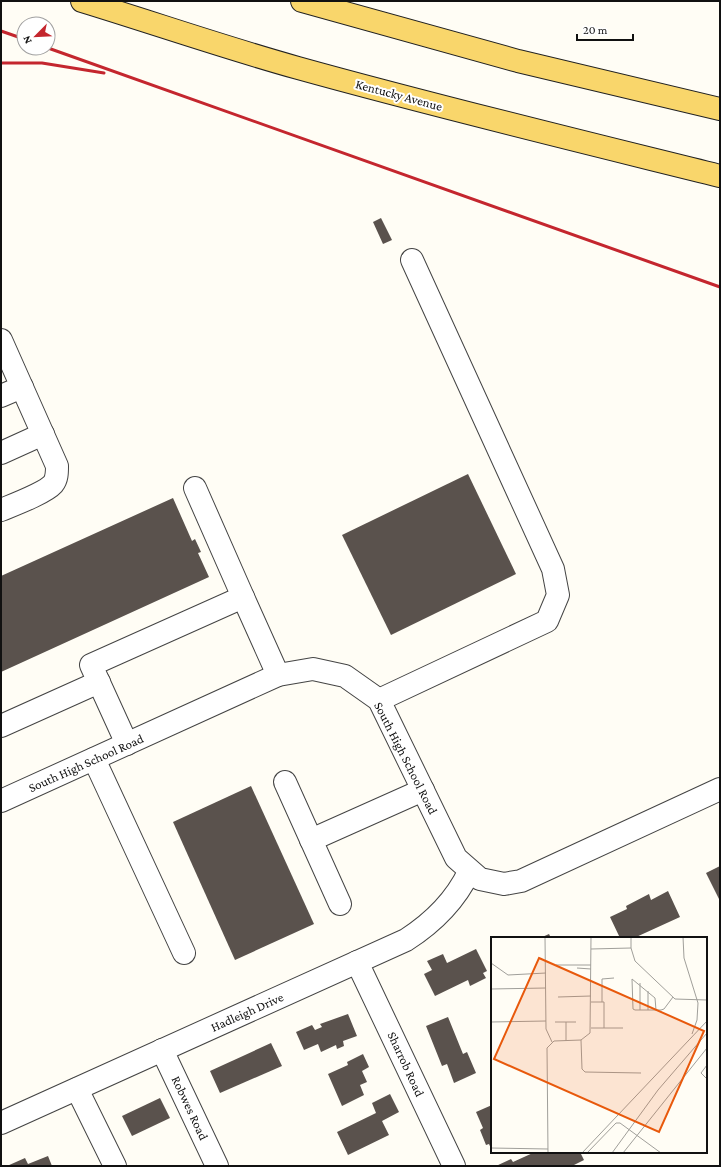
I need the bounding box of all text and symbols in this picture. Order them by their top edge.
north arrow [16,16,56,56]
scale bar [577,16,633,42]
text: 20 m [583,23,608,37]
text: N [20,34,34,46]
street label: Kentucky Avenue [354,76,444,114]
street label: South High School Road [371,699,441,817]
street label: South High School Road [26,731,146,795]
inset map [491,937,707,1153]
street label: Hadleigh Drive [208,989,286,1035]
street label: Sharrob Road [384,1029,428,1099]
street label: Robwes Road [169,1073,211,1143]

